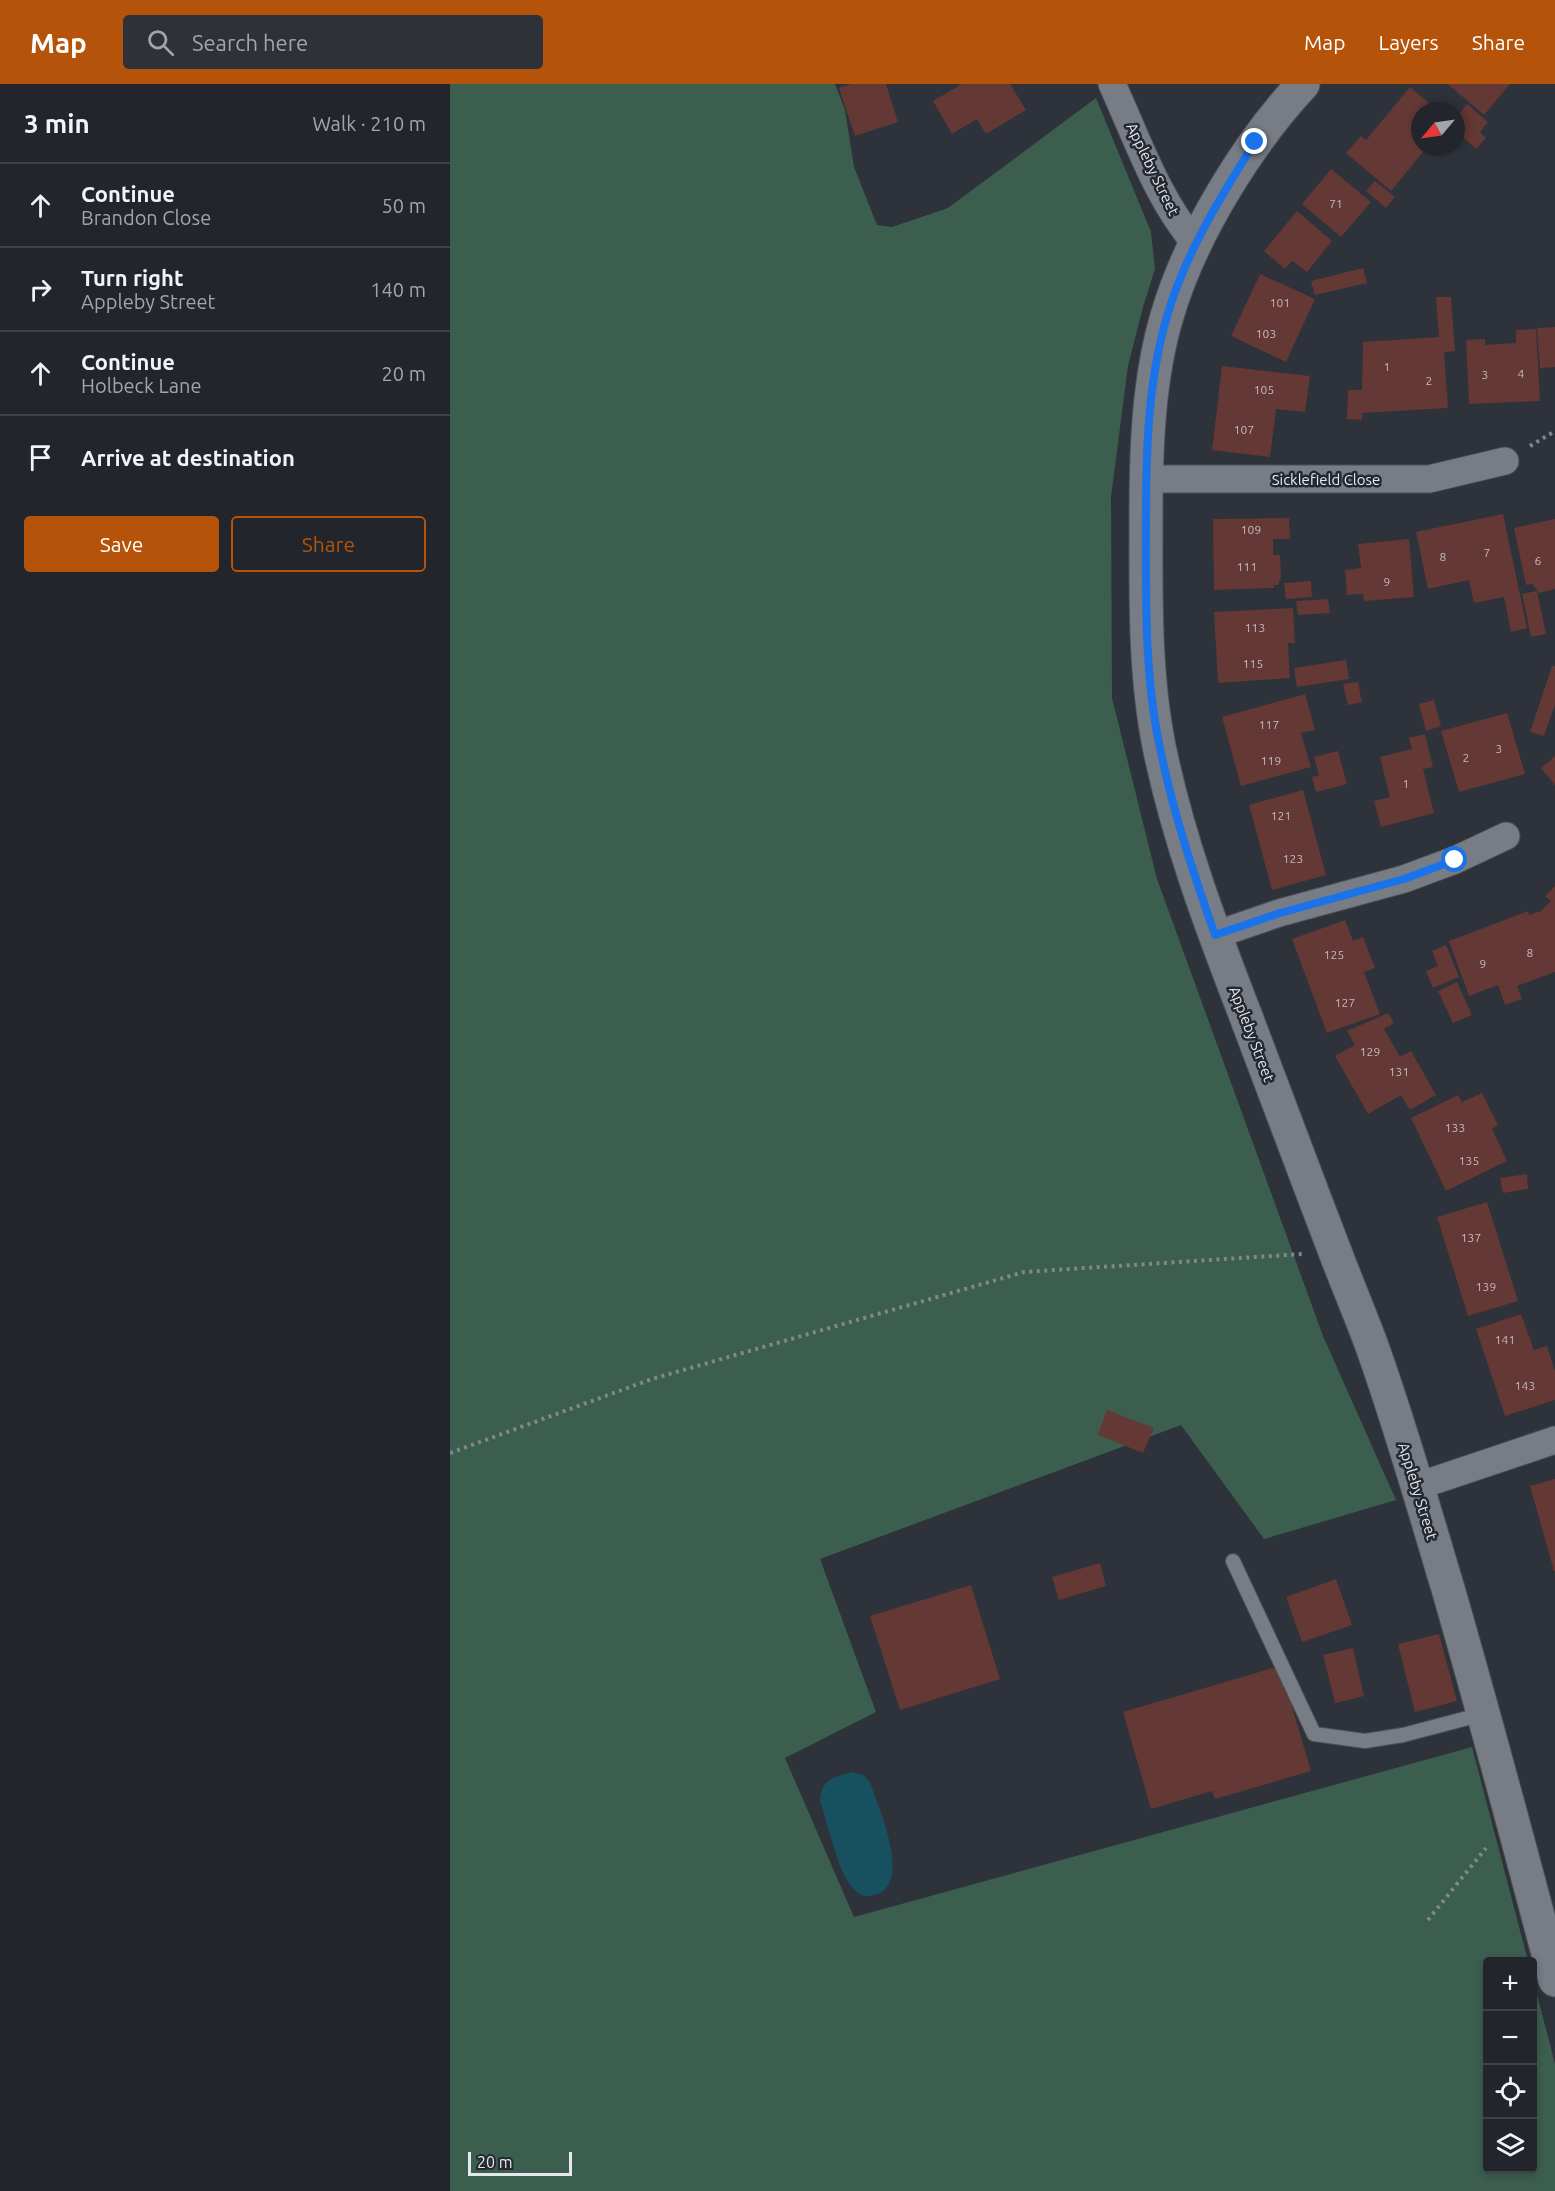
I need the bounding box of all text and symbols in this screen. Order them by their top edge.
search box [123,15,543,69]
icon: search [144,26,177,59]
text: Map [30,27,87,58]
text: Search here [192,30,308,55]
text: Map [1304,30,1345,54]
text: Layers [1378,30,1439,54]
text: Share [1472,30,1525,54]
north arrow [1411,102,1465,156]
text: 3 min [24,109,90,138]
text: Walk · 210 m [313,112,426,135]
street label: Appleby Street [1123,120,1183,218]
route end [1241,128,1267,154]
text: Continue [81,181,175,206]
icon: ahead [24,189,57,222]
text: 50 m [382,194,426,217]
house number: 71 [1329,197,1343,210]
text: Brandon Close [81,206,211,229]
text: Turn right [81,265,183,290]
icon: right [24,273,57,306]
text: 140 m [370,278,426,301]
text: Appleby Street [81,290,215,313]
house number: 101 [1270,296,1290,309]
house number: 103 [1256,327,1276,340]
text: Continue [81,349,175,374]
icon: ahead [24,357,57,390]
house number: 1 [1384,360,1390,373]
text: 20 m [382,362,426,385]
house number: 4 [1518,367,1525,380]
house number: 3 [1482,368,1488,381]
text: Holbeck Lane [81,374,202,397]
house number: 2 [1426,374,1432,387]
house number: 105 [1254,383,1274,396]
house number: 107 [1234,423,1254,436]
icon: arrive [24,441,57,474]
text: Arrive at destination [81,445,295,470]
street label: Sicklefield Close [1272,471,1380,488]
button: Save [24,516,219,572]
button: Share [231,516,426,572]
house number: 109 [1241,523,1261,536]
house number: 7 [1484,546,1490,559]
house number: 8 [1440,550,1447,563]
house number: 6 [1535,554,1542,567]
house number: 111 [1237,560,1257,573]
house number: 9 [1384,575,1390,588]
house number: 113 [1245,621,1265,634]
house number: 115 [1243,657,1263,670]
house number: 117 [1259,718,1279,731]
house number: 3 [1496,742,1502,755]
house number: 2 [1463,751,1469,764]
house number: 119 [1261,754,1281,767]
house number: 1 [1403,777,1409,790]
house number: 121 [1271,809,1291,822]
route start [1441,846,1467,872]
house number: 123 [1283,852,1303,865]
house number: 8 [1527,946,1534,959]
house number: 125 [1324,948,1344,961]
house number: 9 [1480,957,1486,970]
street label: Appleby Street [1226,984,1278,1084]
house number: 127 [1335,996,1355,1009]
house number: 129 [1360,1045,1380,1058]
house number: 131 [1389,1065,1409,1078]
house number: 133 [1445,1121,1465,1134]
house number: 135 [1459,1154,1479,1167]
house number: 137 [1461,1231,1481,1244]
house number: 139 [1476,1280,1496,1293]
house number: 141 [1495,1333,1515,1346]
house number: 143 [1515,1379,1535,1392]
street label: Appleby Street [1395,1440,1441,1542]
map controls [1483,1957,1537,2173]
button: + [1483,1957,1537,2011]
button: − [1483,2011,1537,2065]
button: locate [1483,2065,1537,2119]
button: layers [1483,2119,1537,2173]
scale bar [468,2149,572,2176]
text: 20 m [477,2153,513,2171]

